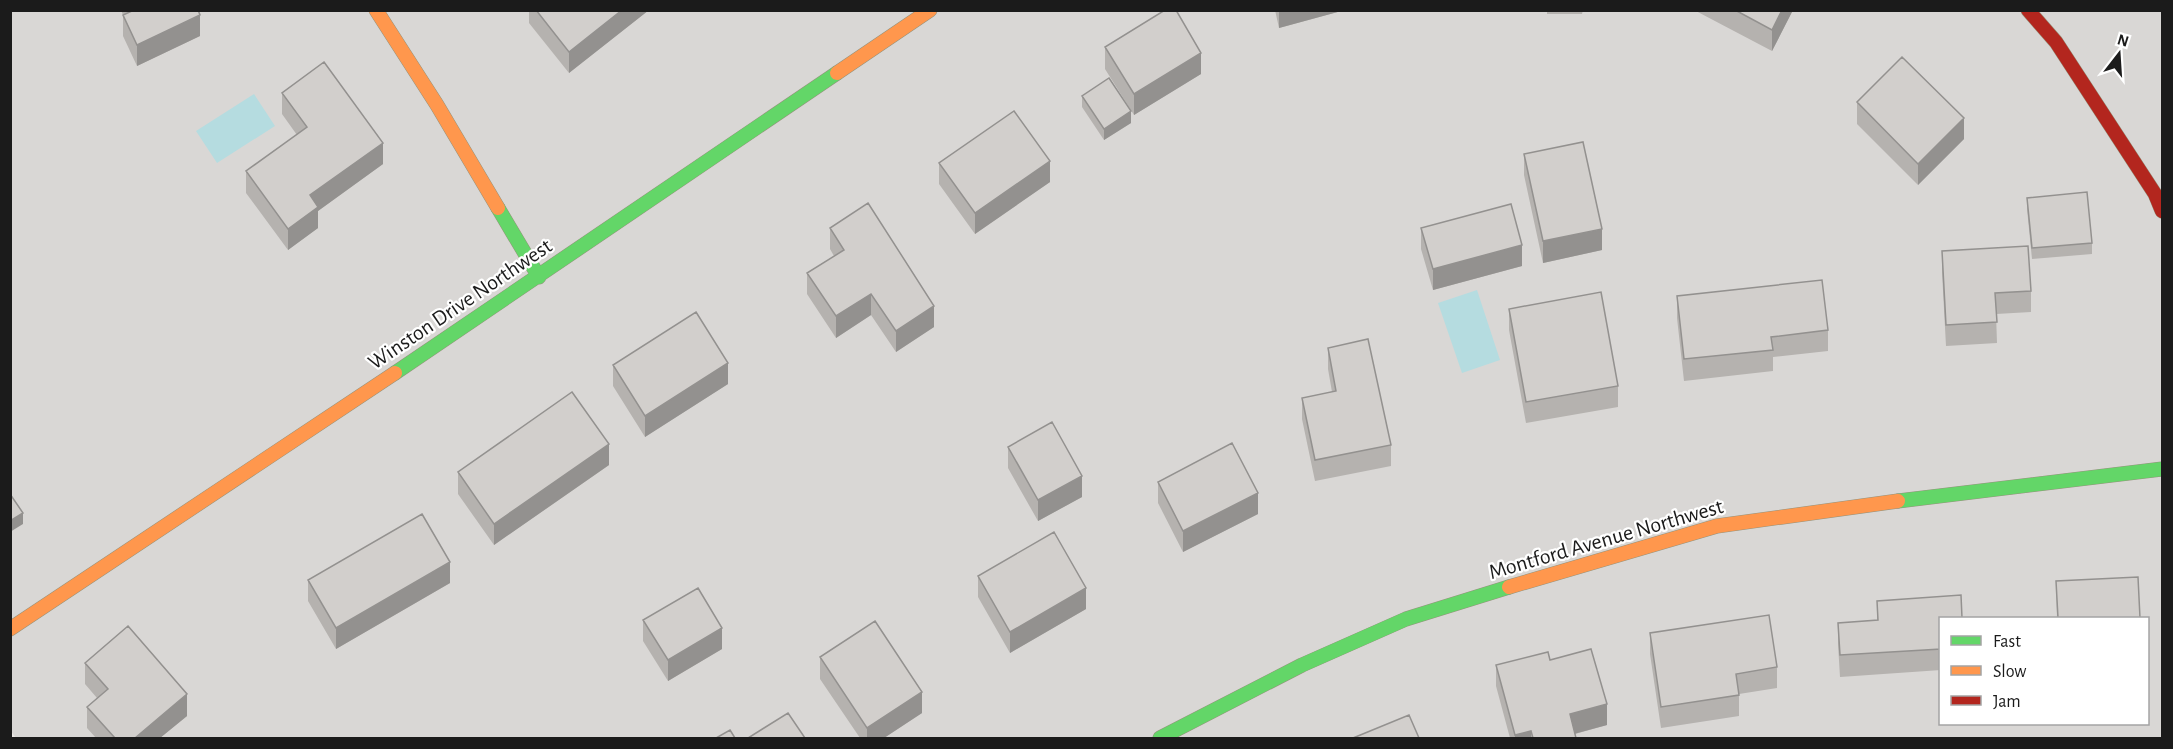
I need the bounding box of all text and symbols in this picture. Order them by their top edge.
north arrow [2089,24,2149,84]
text: N [2115,31,2131,50]
street label: Winston Drive Northwest [364,234,556,374]
street label: Montford Avenue Northwest [1486,495,1726,583]
legend [1939,617,2149,725]
text: Fast [1993,633,2021,651]
text: Slow [1993,663,2026,681]
text: Jam [1993,693,2021,711]

